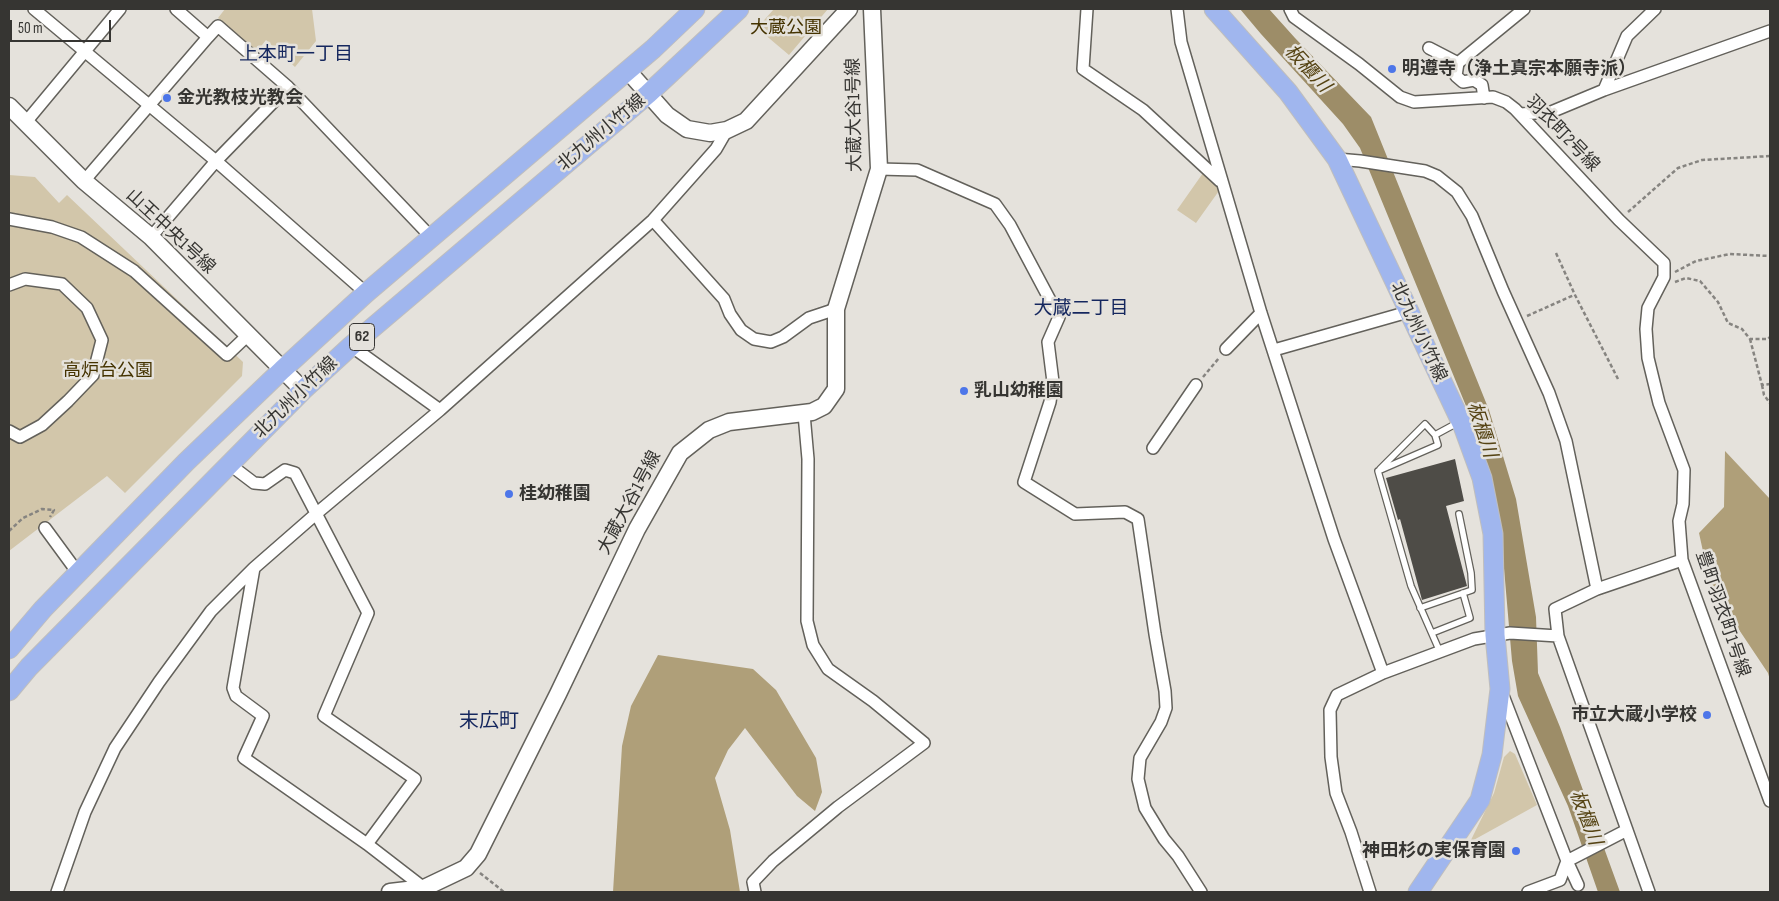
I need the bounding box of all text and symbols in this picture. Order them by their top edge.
scale bar [12,10,114,42]
park label: 大蔵公園 [750,17,822,39]
text: 50 m [18,19,43,38]
water label: 板櫃川 [1279,40,1335,98]
district label: 上本町一丁目 [239,44,353,66]
street label: 大蔵大谷1号線 [843,58,867,172]
place label: 明遵寺（浄土真宗本願寺派） [1402,58,1636,80]
marker: 明遵寺（浄土真宗本願寺派） [1386,63,1398,75]
place label: 金光教枝光教会 [177,87,303,109]
street label: 北九州小竹線 [554,90,650,176]
street label: 羽衣町2号線 [1520,91,1604,177]
marker: 金光教枝光教会 [161,92,173,104]
street label: 山王中央1号線 [121,185,219,279]
street label: 北九州小竹線 [1385,278,1451,386]
district label: 大蔵二丁目 [1034,298,1128,320]
road number: 62 [350,324,374,351]
street label: 北九州小竹線 [250,353,342,443]
park label: 高炉台公園 [63,360,153,382]
place label: 乳山幼稚園 [974,380,1064,402]
marker: 乳山幼稚園 [958,385,970,397]
water label: 板櫃川 [1461,399,1501,461]
street label: 大蔵大谷1号線 [594,447,666,559]
place label: 桂幼稚園 [519,483,591,505]
marker: 桂幼稚園 [503,488,515,500]
street label: 豊町羽衣町1号線 [1690,548,1754,680]
place label: 市立大蔵小学校 [1571,704,1697,726]
marker: 市立大蔵小学校 [1701,709,1713,721]
district label: 末広町 [459,710,519,734]
water label: 板櫃川 [1564,787,1606,849]
place label: 神田杉の実保育園 [1362,840,1506,862]
marker: 神田杉の実保育園 [1510,845,1522,857]

